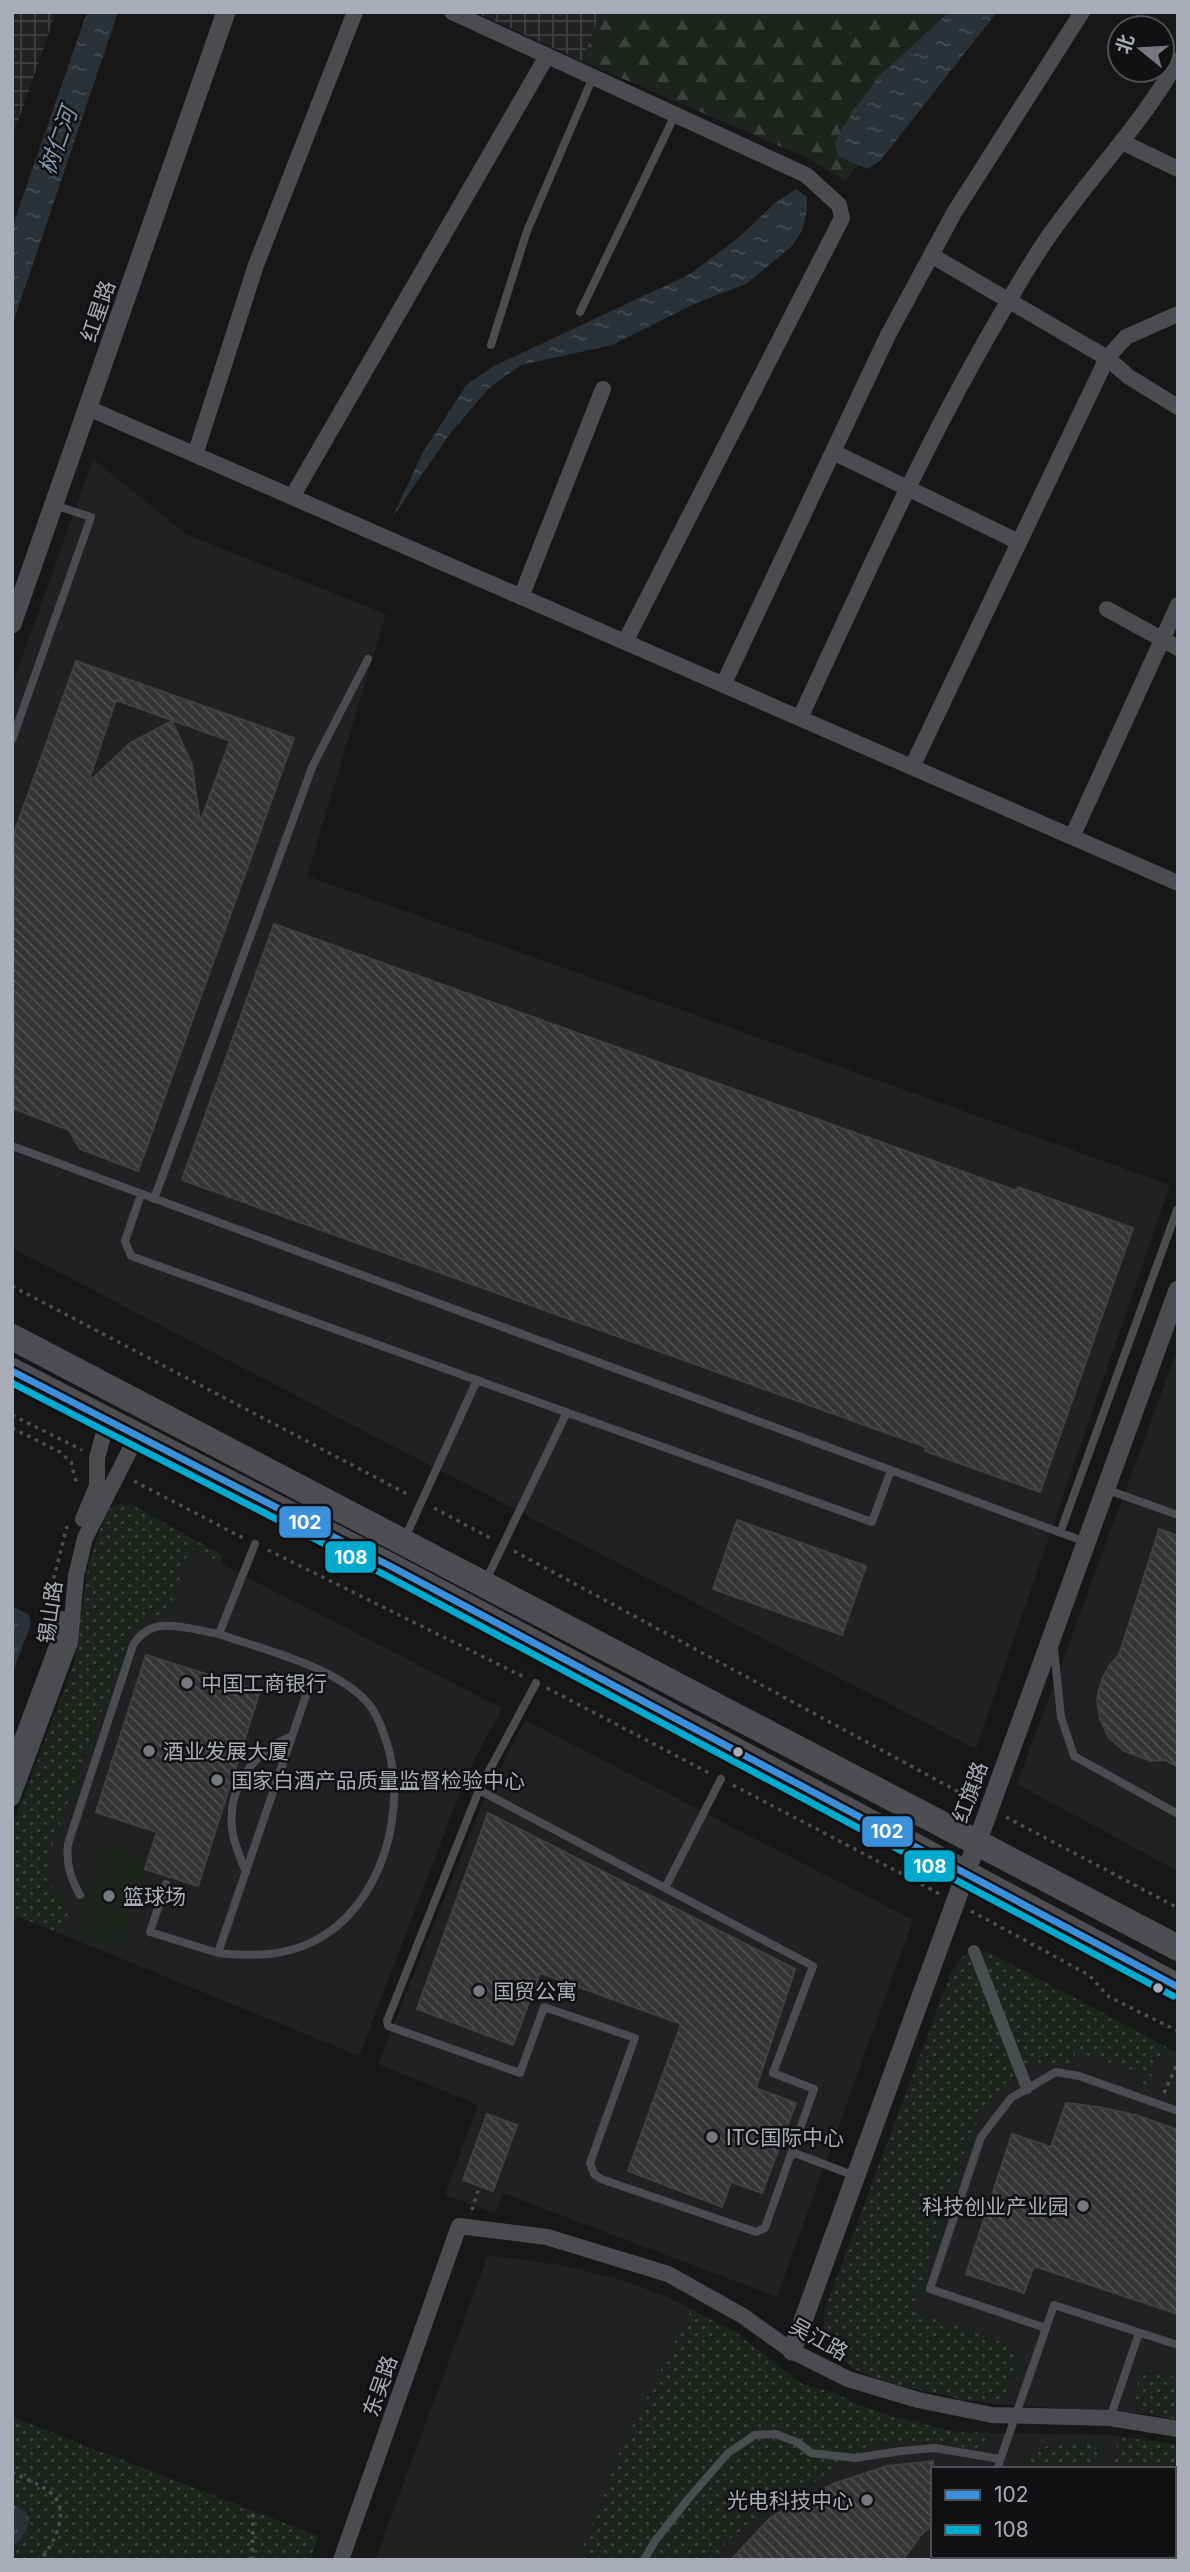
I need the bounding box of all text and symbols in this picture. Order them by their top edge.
north arrow [1106,14,1176,84]
text: 北 [1111,31,1139,56]
water label: 树仁河 [33,100,84,178]
street label: 红星路 [76,277,120,345]
line badge: 102 [278,1505,332,1539]
text: 102 [289,1511,321,1534]
line badge: 108 [324,1540,377,1574]
text: 108 [334,1546,368,1569]
street label: 锡山路 [33,1579,67,1645]
place label: 中国工商银行 [201,1671,327,1696]
marker: 中国工商银行 [179,1675,195,1691]
place label: 酒业发展大厦 [163,1739,289,1764]
marker: 酒业发展大厦 [141,1743,157,1759]
unlabelled marker [731,1745,745,1759]
street label: 红旗路 [947,1758,993,1826]
place label: 国家白酒产品质量监督检验中心 [231,1768,525,1793]
marker: 国家白酒产品质量监督检验中心 [209,1772,225,1788]
line badge: 102 [861,1815,914,1848]
text: 102 [871,1820,903,1843]
line badge: 108 [903,1849,956,1883]
text: 108 [913,1855,947,1878]
place label: 篮球场 [123,1884,186,1909]
marker: 篮球场 [101,1888,117,1904]
place label: 国贸公寓 [493,1979,577,2004]
unlabelled marker [1151,1981,1165,1995]
marker: 国贸公寓 [471,1983,487,1999]
place label: ITC国际中心 [726,2125,844,2150]
marker: ITC国际中心 [704,2129,720,2145]
place label: 科技创业产业园 [922,2194,1069,2219]
marker: 科技创业产业园 [1075,2198,1091,2214]
street label: 吴江路 [785,2313,853,2365]
street label: 东吴路 [358,2352,402,2420]
legend [931,2467,1176,2558]
text: 102 [994,2482,1029,2507]
place label: 光电科技中心 [727,2488,853,2513]
marker: 光电科技中心 [859,2492,875,2508]
text: 108 [994,2517,1029,2542]

